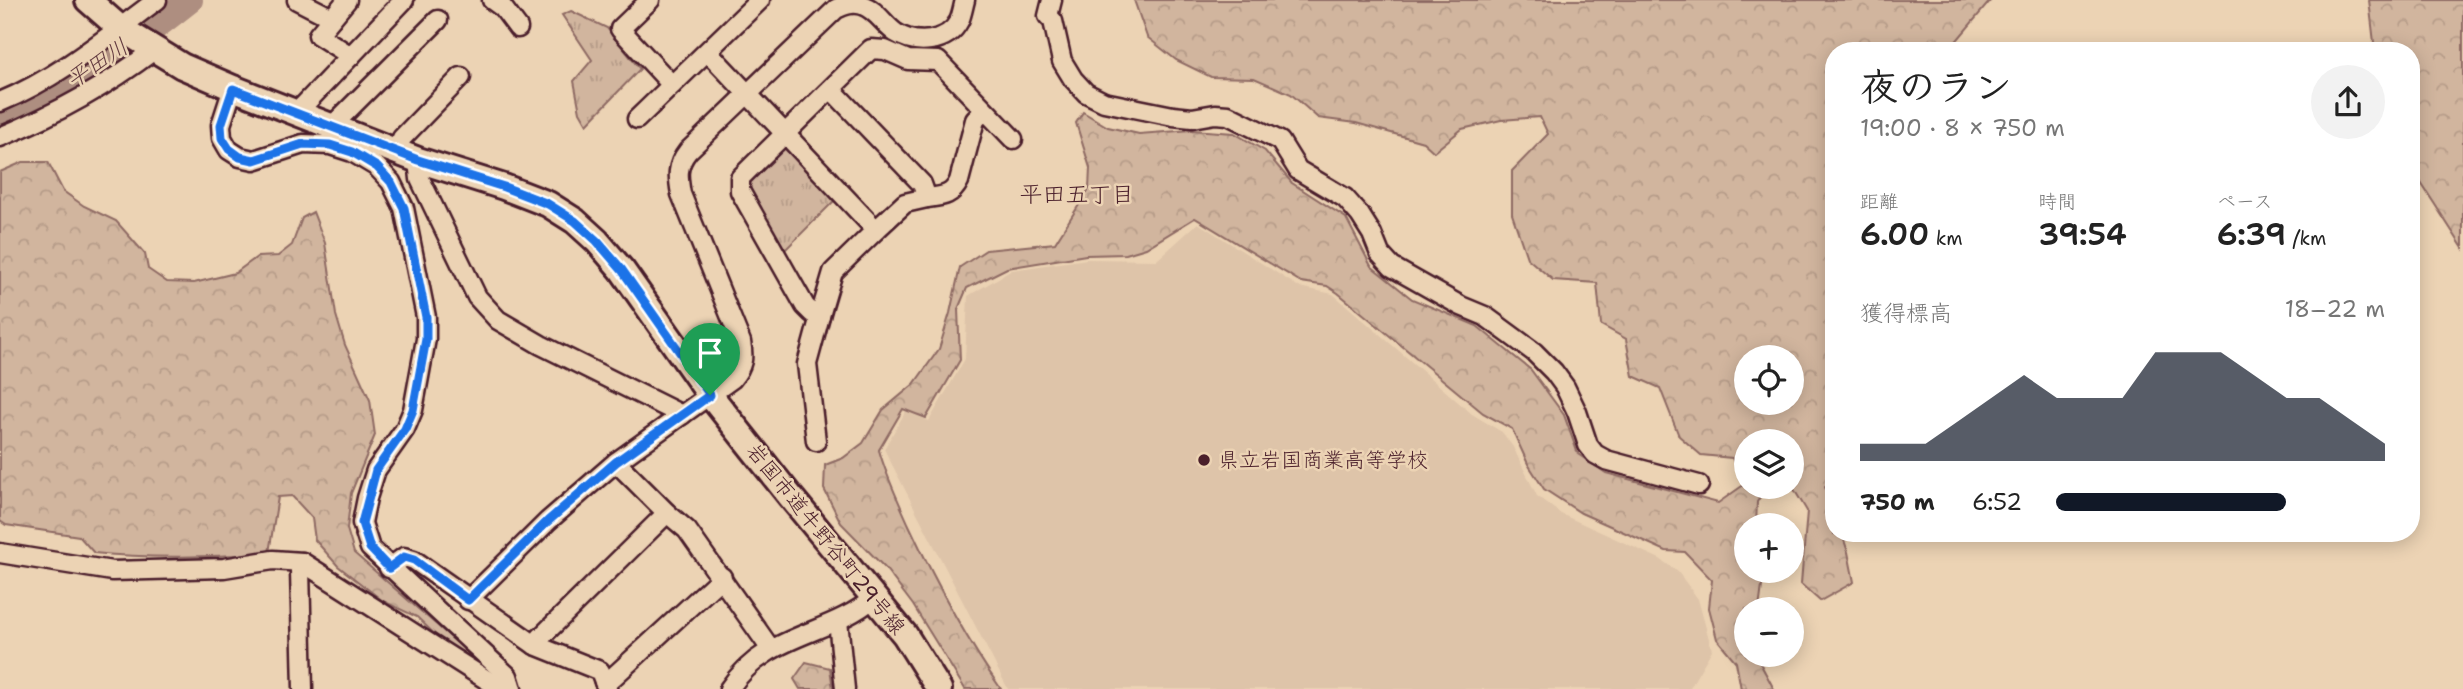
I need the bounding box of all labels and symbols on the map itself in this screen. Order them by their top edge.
water label: 平田川 [60,31,134,95]
district label: 平田五丁目 [1020,179,1135,209]
pin [680,323,740,395]
street label: 岩国市道牛野谷町29号線 [740,438,912,640]
place label: 県立岩国商業高等学校 [1218,446,1428,474]
marker: 県立岩国商業高等学校 [1196,452,1212,468]

